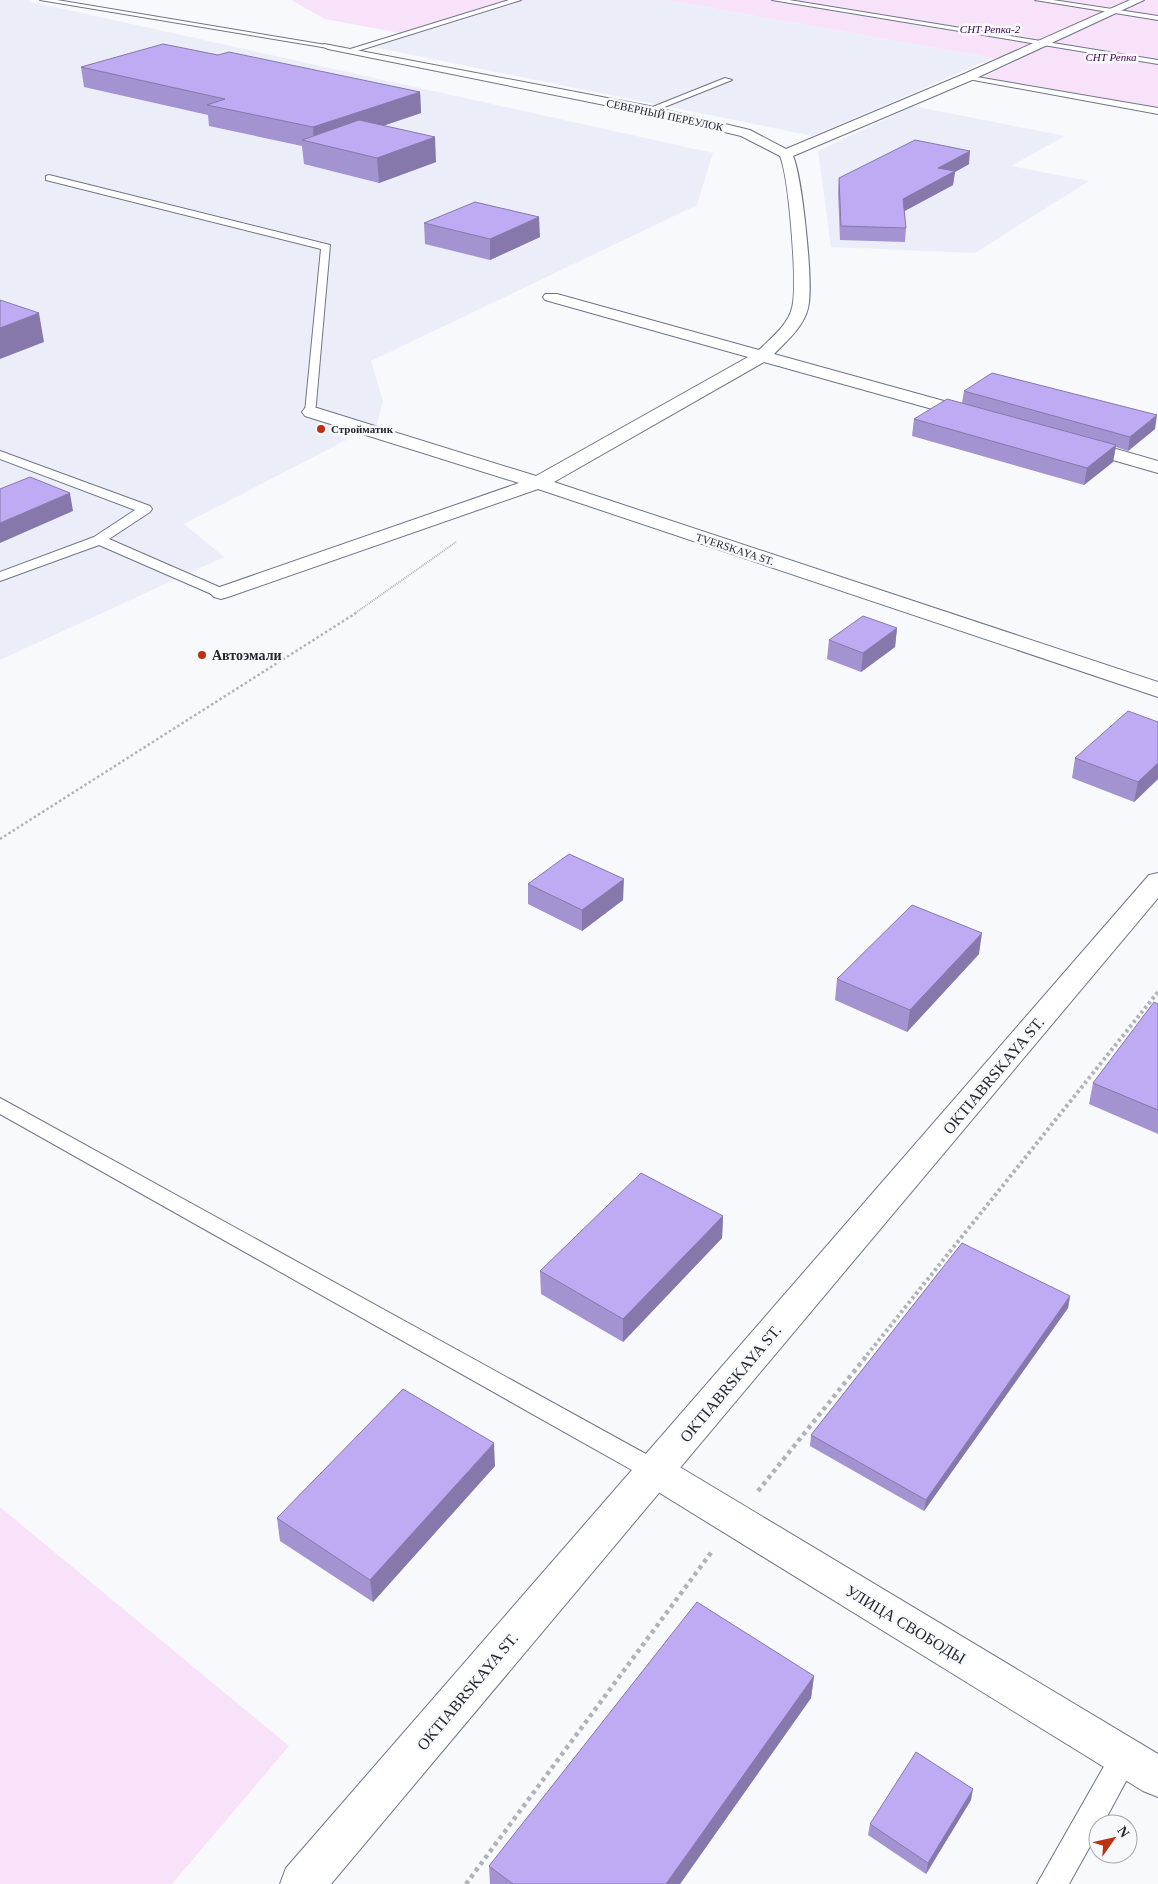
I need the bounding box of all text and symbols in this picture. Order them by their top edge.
park label: СНТ Репка-2 [960,23,1021,35]
park label: СНТ Репка [1085,51,1137,63]
street label: СЕВЕРНЫЙ ПЕРЕУЛОК [605,97,725,133]
marker: Стройматик [315,423,327,435]
place label: Стройматик [331,423,394,435]
street label: TVERSKAYA ST. [694,531,776,567]
place label: Автоэмали [212,648,282,663]
marker: Автоэмали [196,649,208,661]
street label: OKTIABRSKAYA ST. [939,1013,1047,1137]
street label: OKTIABRSKAYA ST. [676,1321,784,1445]
street label: УЛИЦА СВОБОДЫ [842,1582,969,1668]
street label: OKTIABRSKAYA ST. [413,1629,521,1753]
north arrow [1088,1814,1138,1864]
text: N [1114,1824,1132,1840]

